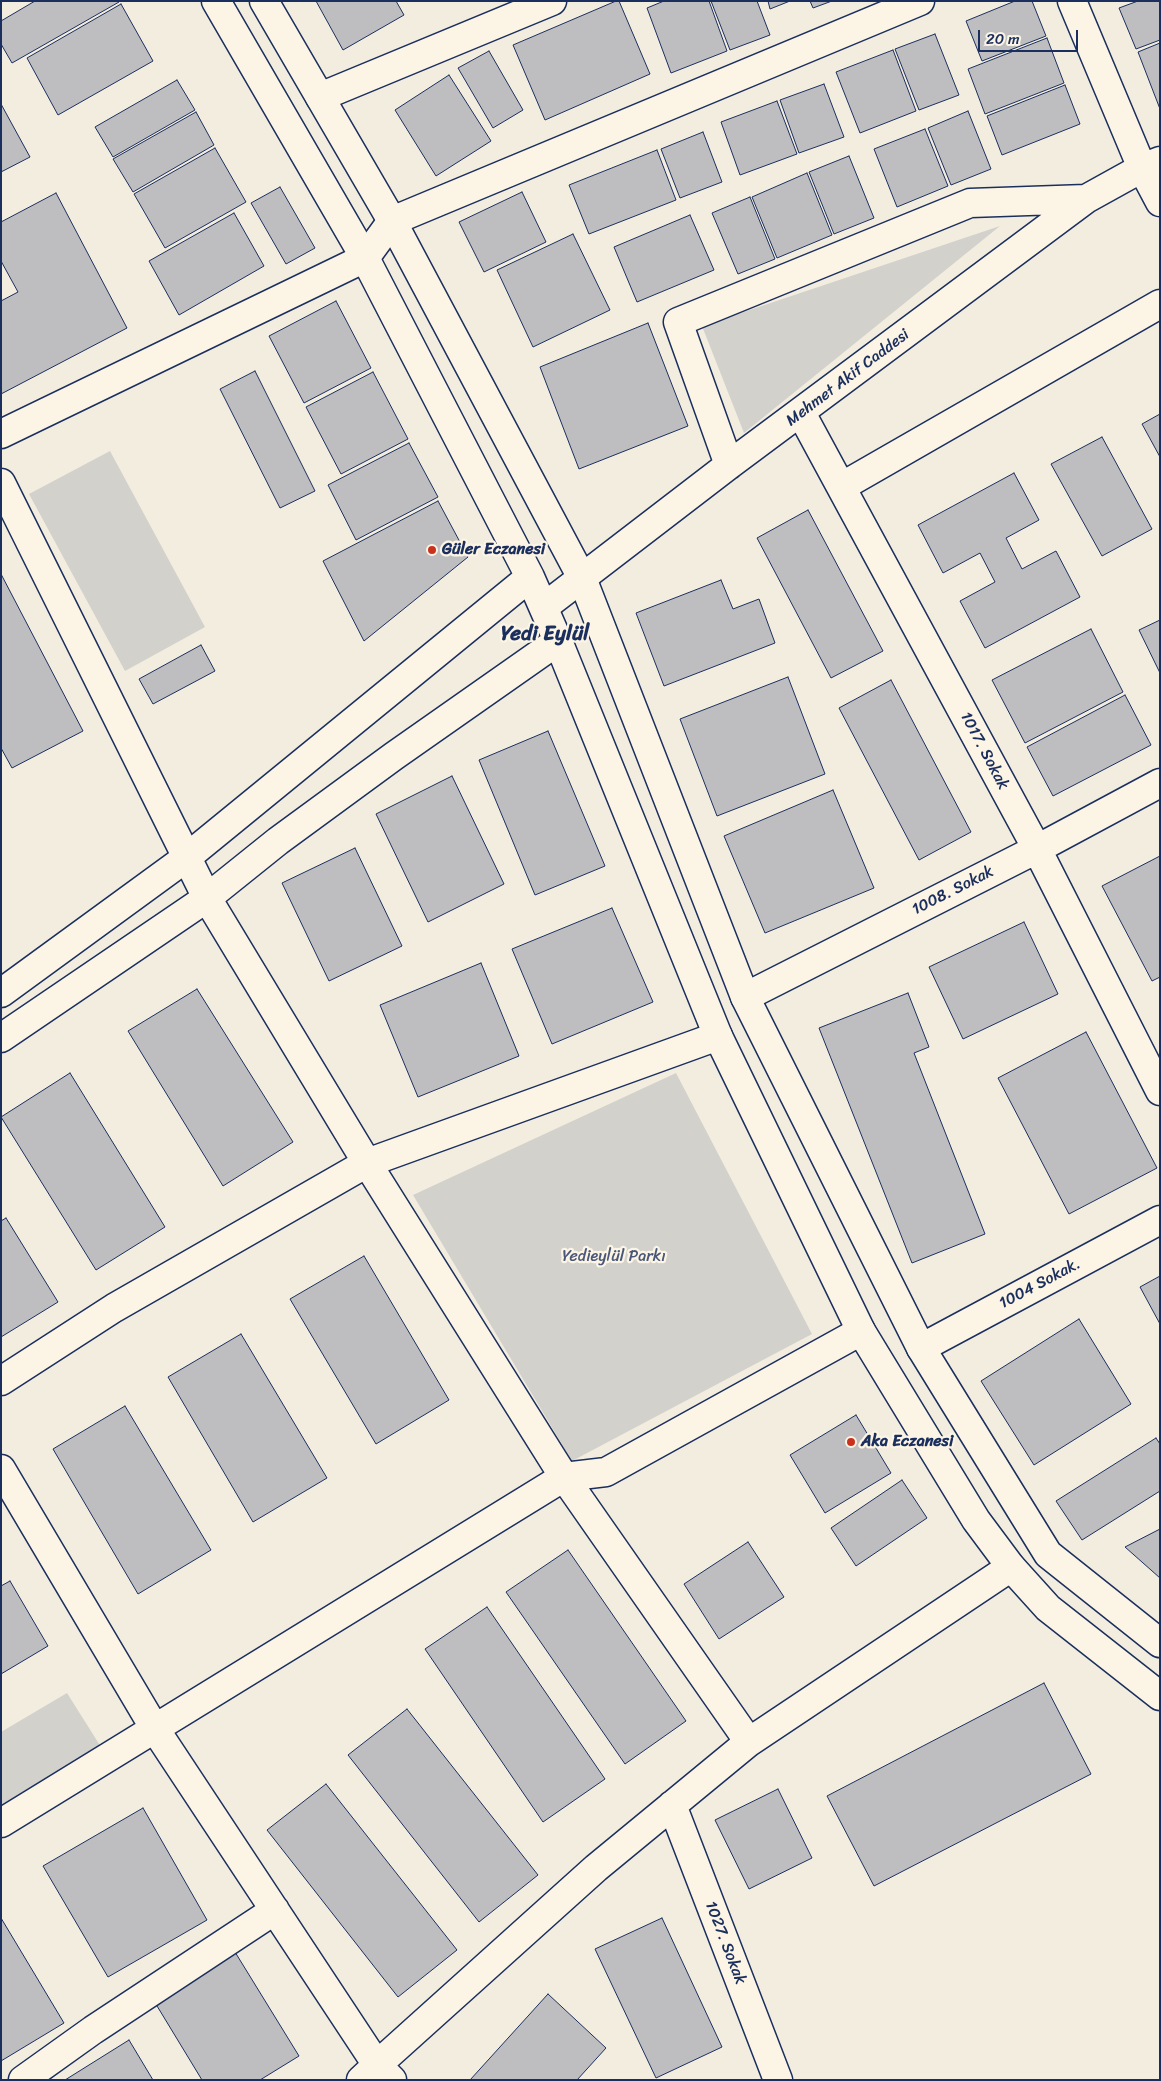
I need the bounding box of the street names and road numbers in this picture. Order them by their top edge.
street label: Mehmet Akif Caddesi [783,325,913,431]
street label: 1017. Sokak [956,709,1012,793]
street label: 1008. Sokak [909,862,997,920]
street label: 1004 Sokak. [996,1255,1084,1313]
street label: 1027. Sokak [700,1899,750,1987]

